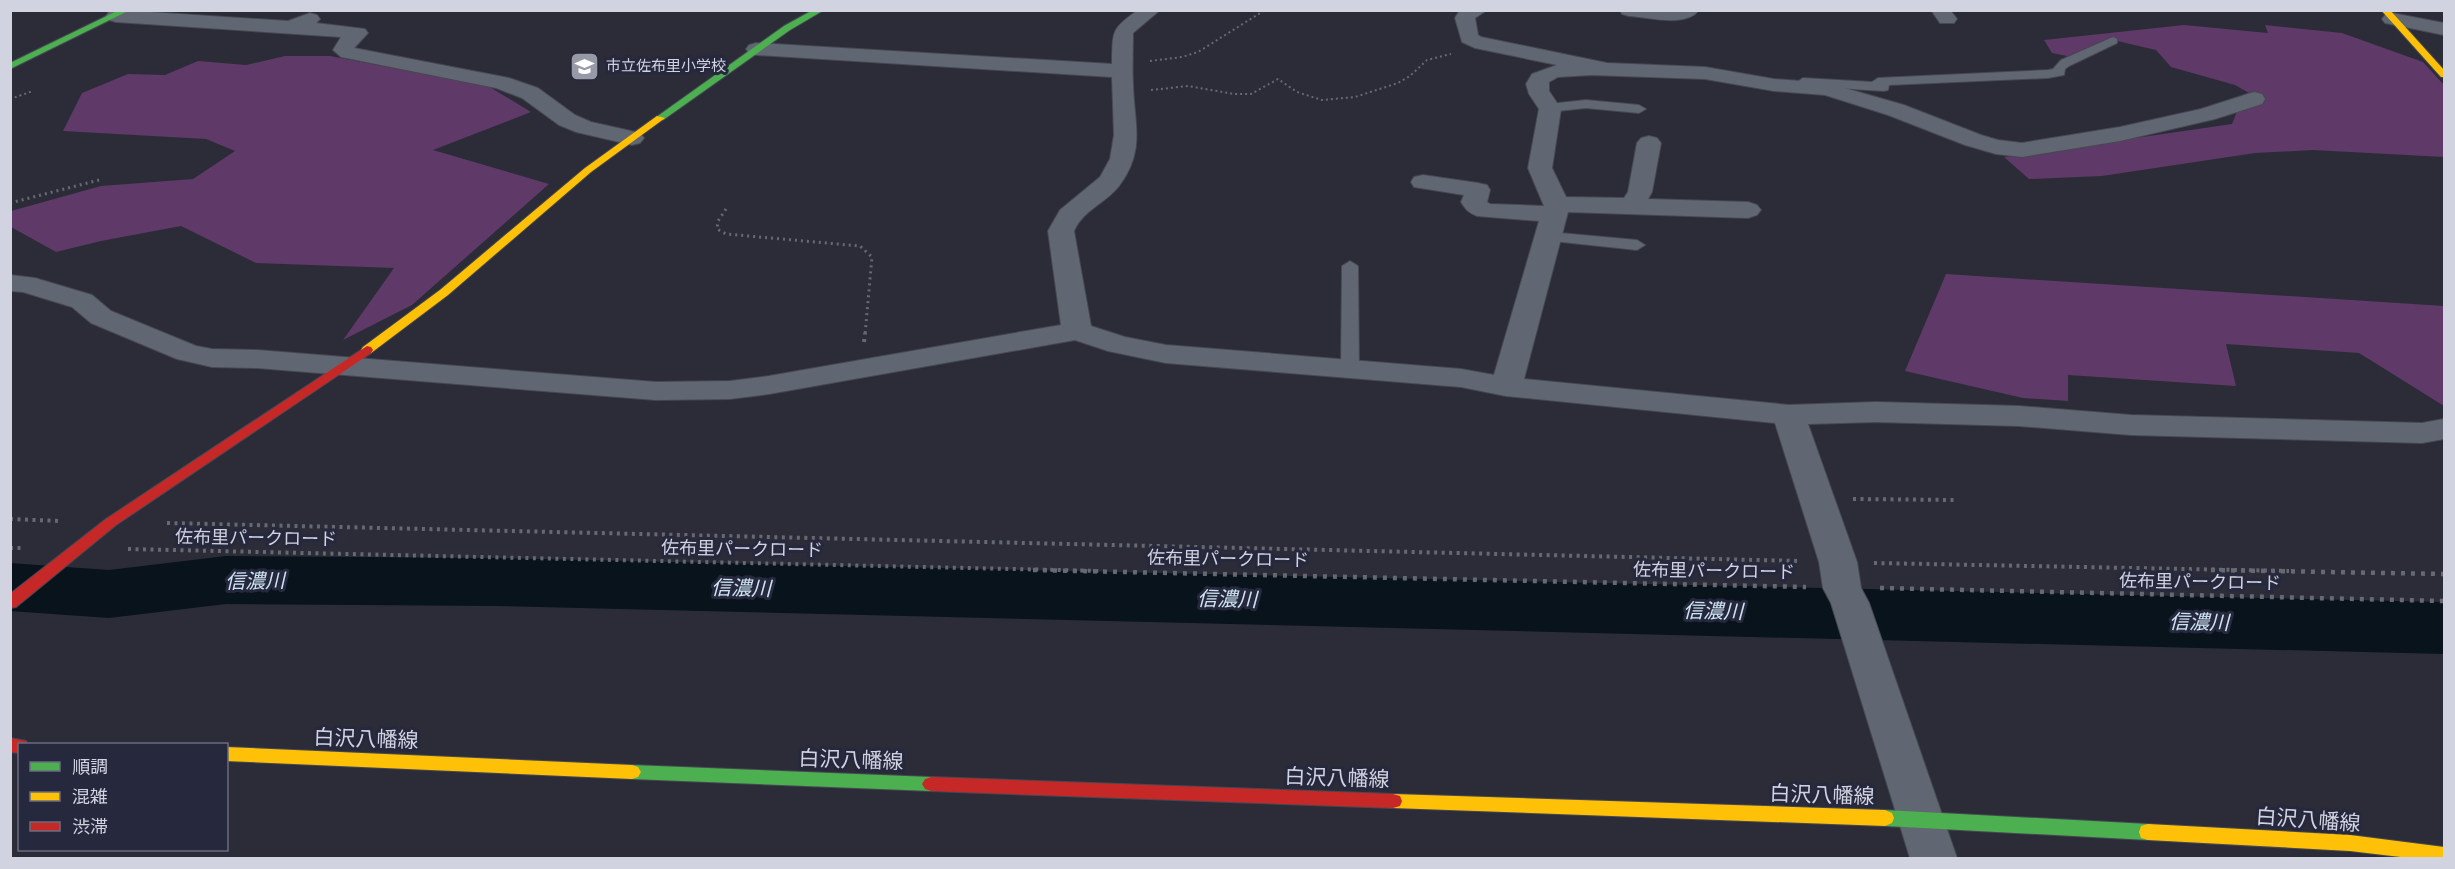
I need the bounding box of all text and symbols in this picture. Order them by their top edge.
school or university icon: 市立佐布里小学校 [569,50,601,82]
place label: 市立佐布里小学校 [606,57,726,75]
street label: 佐布里パークロード [175,526,337,550]
street label: 佐布里パークロード [661,537,823,561]
street label: 佐布里パークロード [1147,547,1309,571]
street label: 佐布里パークロード [1633,559,1795,583]
water label: 信濃川 [225,568,287,595]
street label: 佐布里パークロード [2119,570,2281,594]
water label: 信濃川 [711,575,773,602]
water label: 信濃川 [1197,586,1259,613]
water label: 信濃川 [1683,598,1745,625]
water label: 信濃川 [2169,609,2231,636]
street label: 白沢八幡線 [313,724,419,754]
legend [18,743,228,851]
street label: 白沢八幡線 [798,745,904,775]
text: 順調 [72,756,108,778]
street label: 白沢八幡線 [1284,763,1390,793]
street label: 白沢八幡線 [1769,780,1875,810]
text: 混雑 [72,786,108,808]
street label: 白沢八幡線 [2255,803,2361,837]
text: 渋滞 [72,816,108,838]

